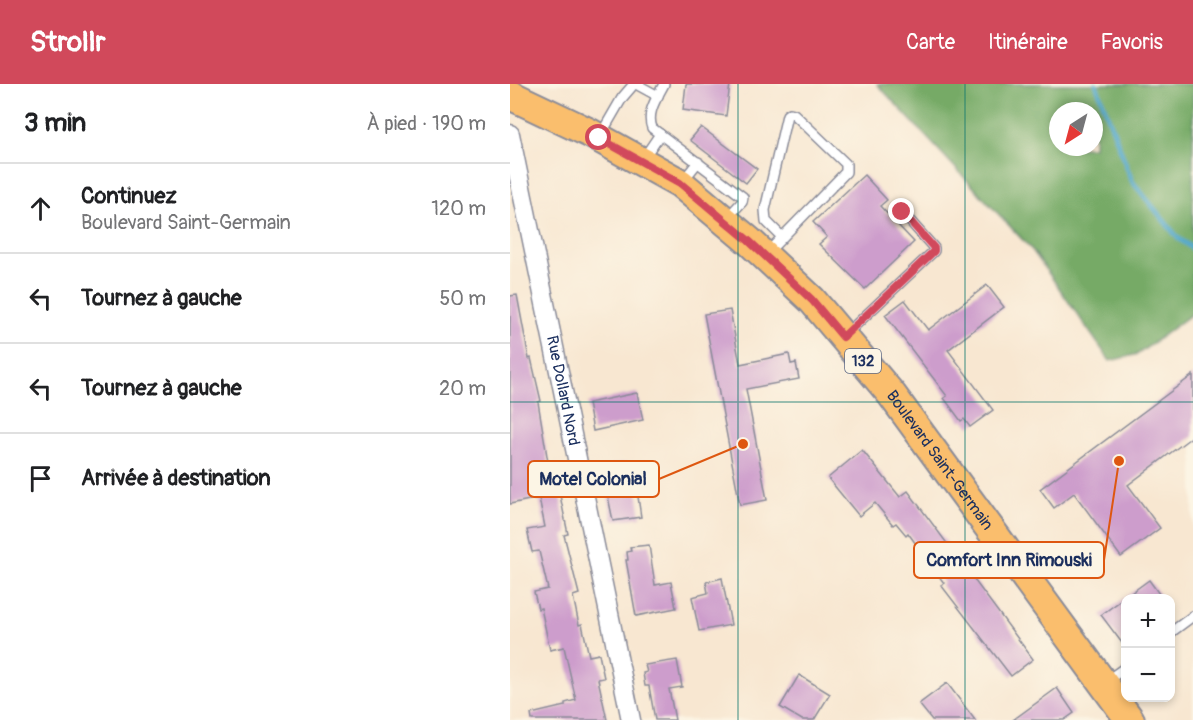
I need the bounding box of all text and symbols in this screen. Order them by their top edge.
text: Strollr [30,25,105,60]
text: Carte [906,29,955,56]
text: Itinéraire [988,29,1068,56]
text: Favoris [1101,29,1163,56]
north arrow [1049,102,1103,156]
text: 3 min [24,107,86,139]
text: À pied · 190 m [367,111,486,136]
route start [585,124,611,150]
text: Continuez [81,182,177,210]
icon: ahead [24,192,57,225]
text: 120 m [431,196,486,221]
route end [888,198,914,224]
text: Boulevard Saint-Germain [81,210,291,235]
icon: left [24,282,57,315]
text: Tournez à gauche [81,284,242,312]
text: 50 m [439,286,486,311]
street label: Rue Dollard Nord [542,334,584,447]
road number: 132 [845,349,881,373]
icon: left [24,372,57,405]
text: Tournez à gauche [81,374,242,402]
text: 20 m [439,376,486,401]
street label: Boulevard Saint-Germain [882,386,997,534]
callout: Motel Colonial [528,461,659,497]
icon: arrive [24,462,57,495]
text: Arrivée à destination [81,464,271,492]
text: Motel Colonial [539,468,647,491]
callout: Comfort Inn Rimouski [914,542,1104,578]
text: Comfort Inn Rimouski [926,549,1092,572]
map controls [1121,594,1175,702]
button: + [1121,594,1175,648]
button: − [1121,648,1175,702]

